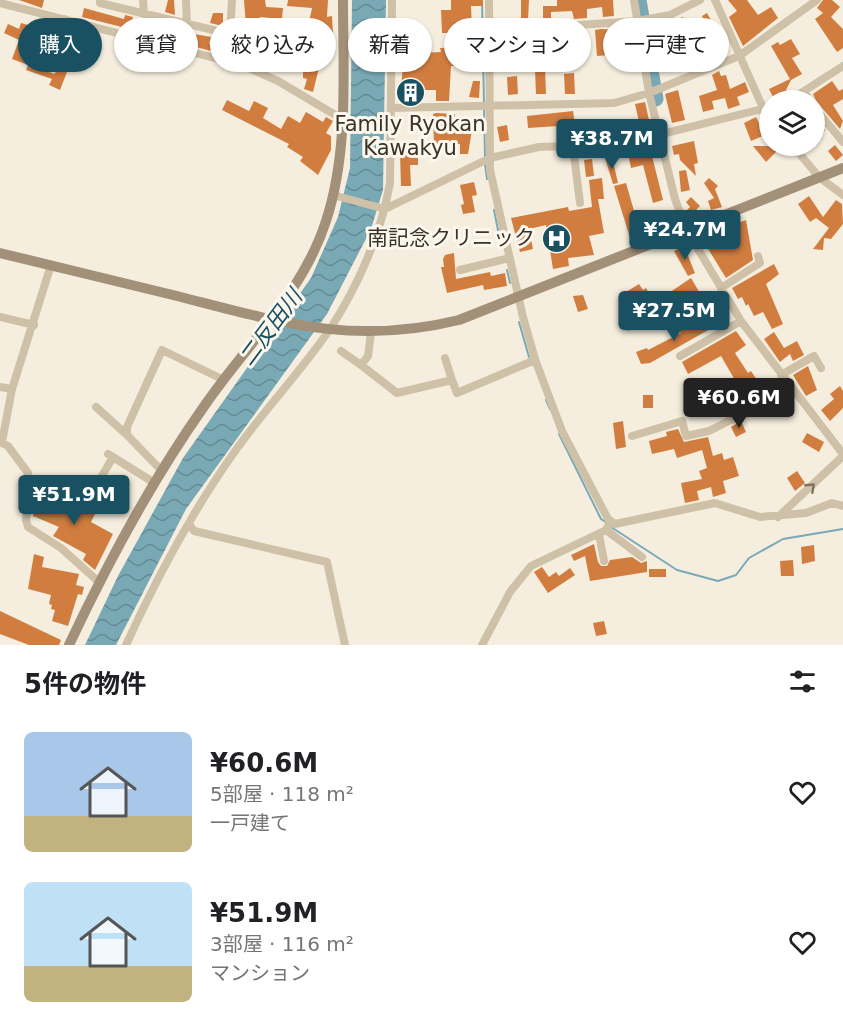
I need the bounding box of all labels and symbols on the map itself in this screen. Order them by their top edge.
building icon: Family Ryokan Kawakyu [394,77,426,109]
place label: Family Ryokan Kawakyu [335,112,485,160]
pin: ¥38.7M [563,119,661,170]
pin: ¥24.7M [636,210,734,261]
hospital icon: 南記念クリニック [540,222,572,254]
place label: 南記念クリニック [367,226,535,250]
water label: 二反田川 [234,283,308,370]
pin: ¥27.5M [625,291,723,342]
pin: ¥60.6M [690,378,788,429]
pin: ¥51.9M [25,475,123,526]
one-way arrow [805,483,815,494]

